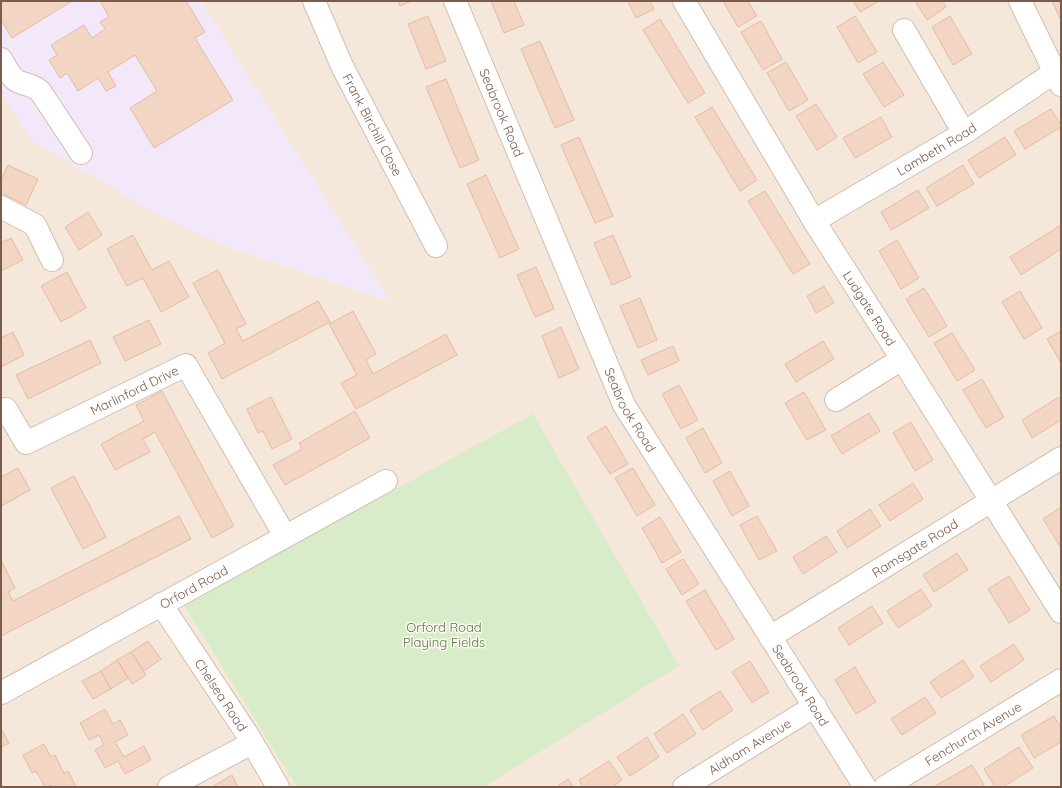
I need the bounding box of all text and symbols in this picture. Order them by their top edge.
street label: Seabrook Road [476,66,527,159]
street label: Frank Birchill Close [339,71,406,179]
street label: Lambeth Road [894,119,979,179]
street label: Ludgate Road [840,268,899,349]
street label: Marlinford Drive [87,362,181,419]
street label: Seabrook Road [601,365,660,455]
street label: Ramsgate Road [869,515,961,580]
street label: Orford Road [157,562,231,612]
park label: Orford Road Playing Fields [403,619,485,650]
street label: Seabrook Road [769,641,832,729]
street label: Chelsea Road [191,656,251,734]
street label: Fenchurch Avenue [922,698,1024,769]
street label: Aldham Avenue [705,715,794,778]

